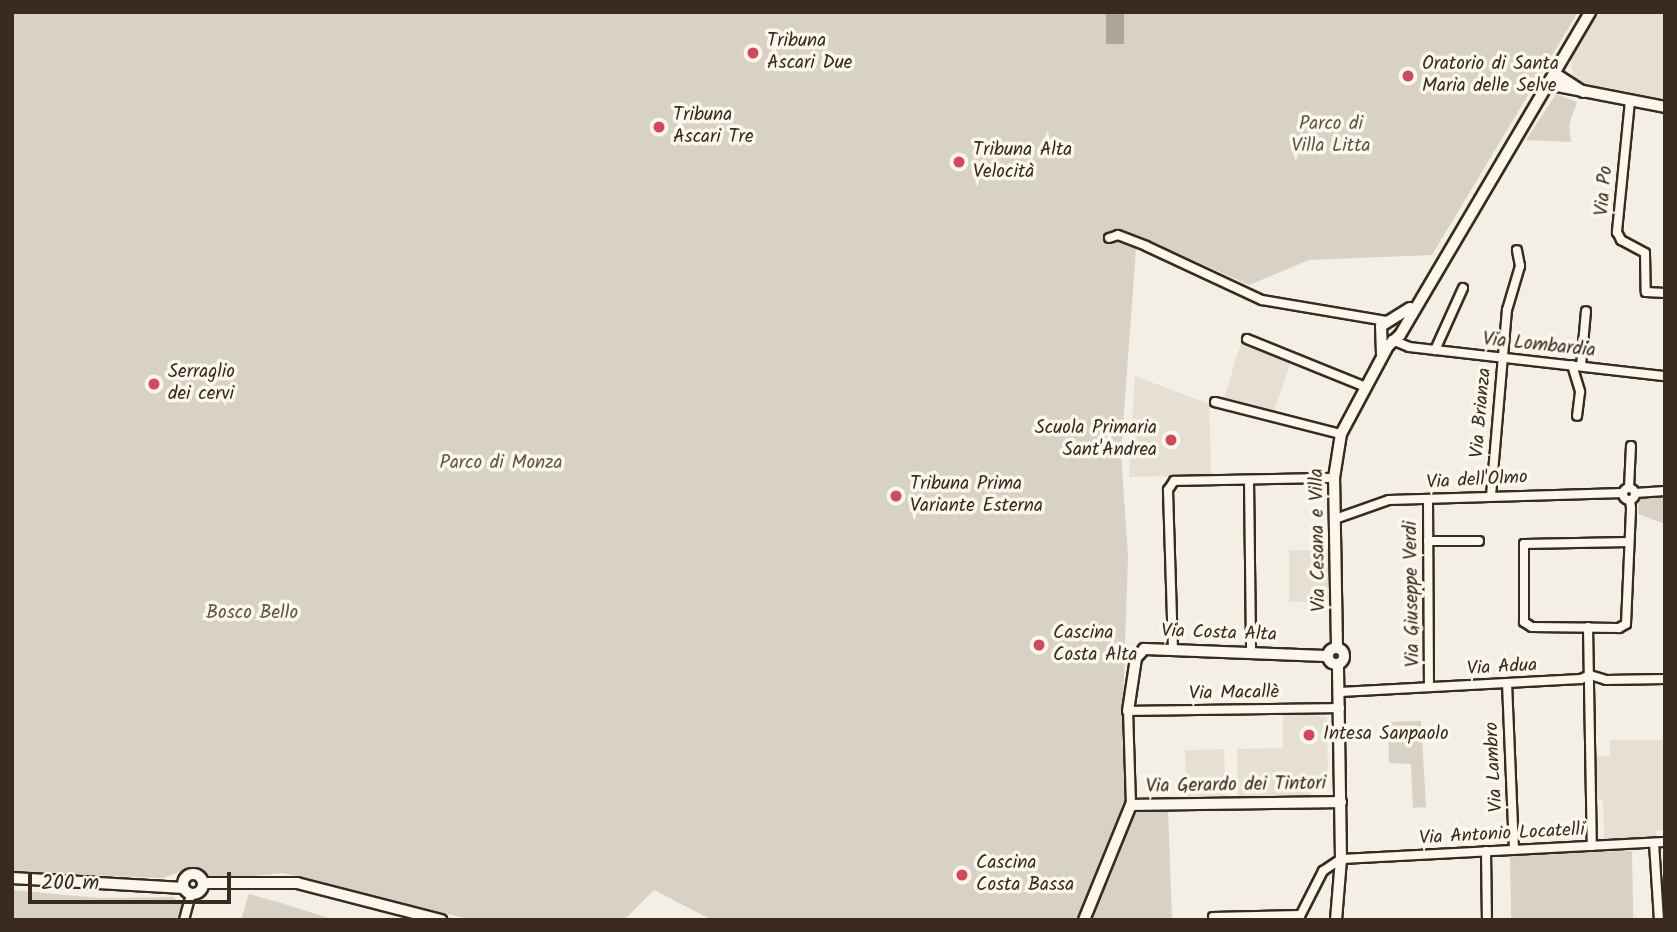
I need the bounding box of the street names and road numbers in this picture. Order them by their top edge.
street label: Via Po [1591,165,1619,217]
street label: Via Lombardia [1481,329,1597,363]
street label: Via Brianza [1467,367,1497,459]
street label: Via dell'Olmo [1426,467,1528,495]
street label: Via Cesana e Villa [1306,468,1332,612]
street label: Via Giuseppe Verdi [1400,521,1426,667]
street label: Via Costa Alta [1161,621,1277,647]
street label: Via Adua [1466,655,1538,681]
street label: Via Macallè [1189,682,1279,706]
street label: Via Lambro [1481,721,1509,813]
street label: Via Gerardo dei Tintori [1146,773,1326,799]
street label: Via Antonio Locatelli [1419,819,1585,851]

